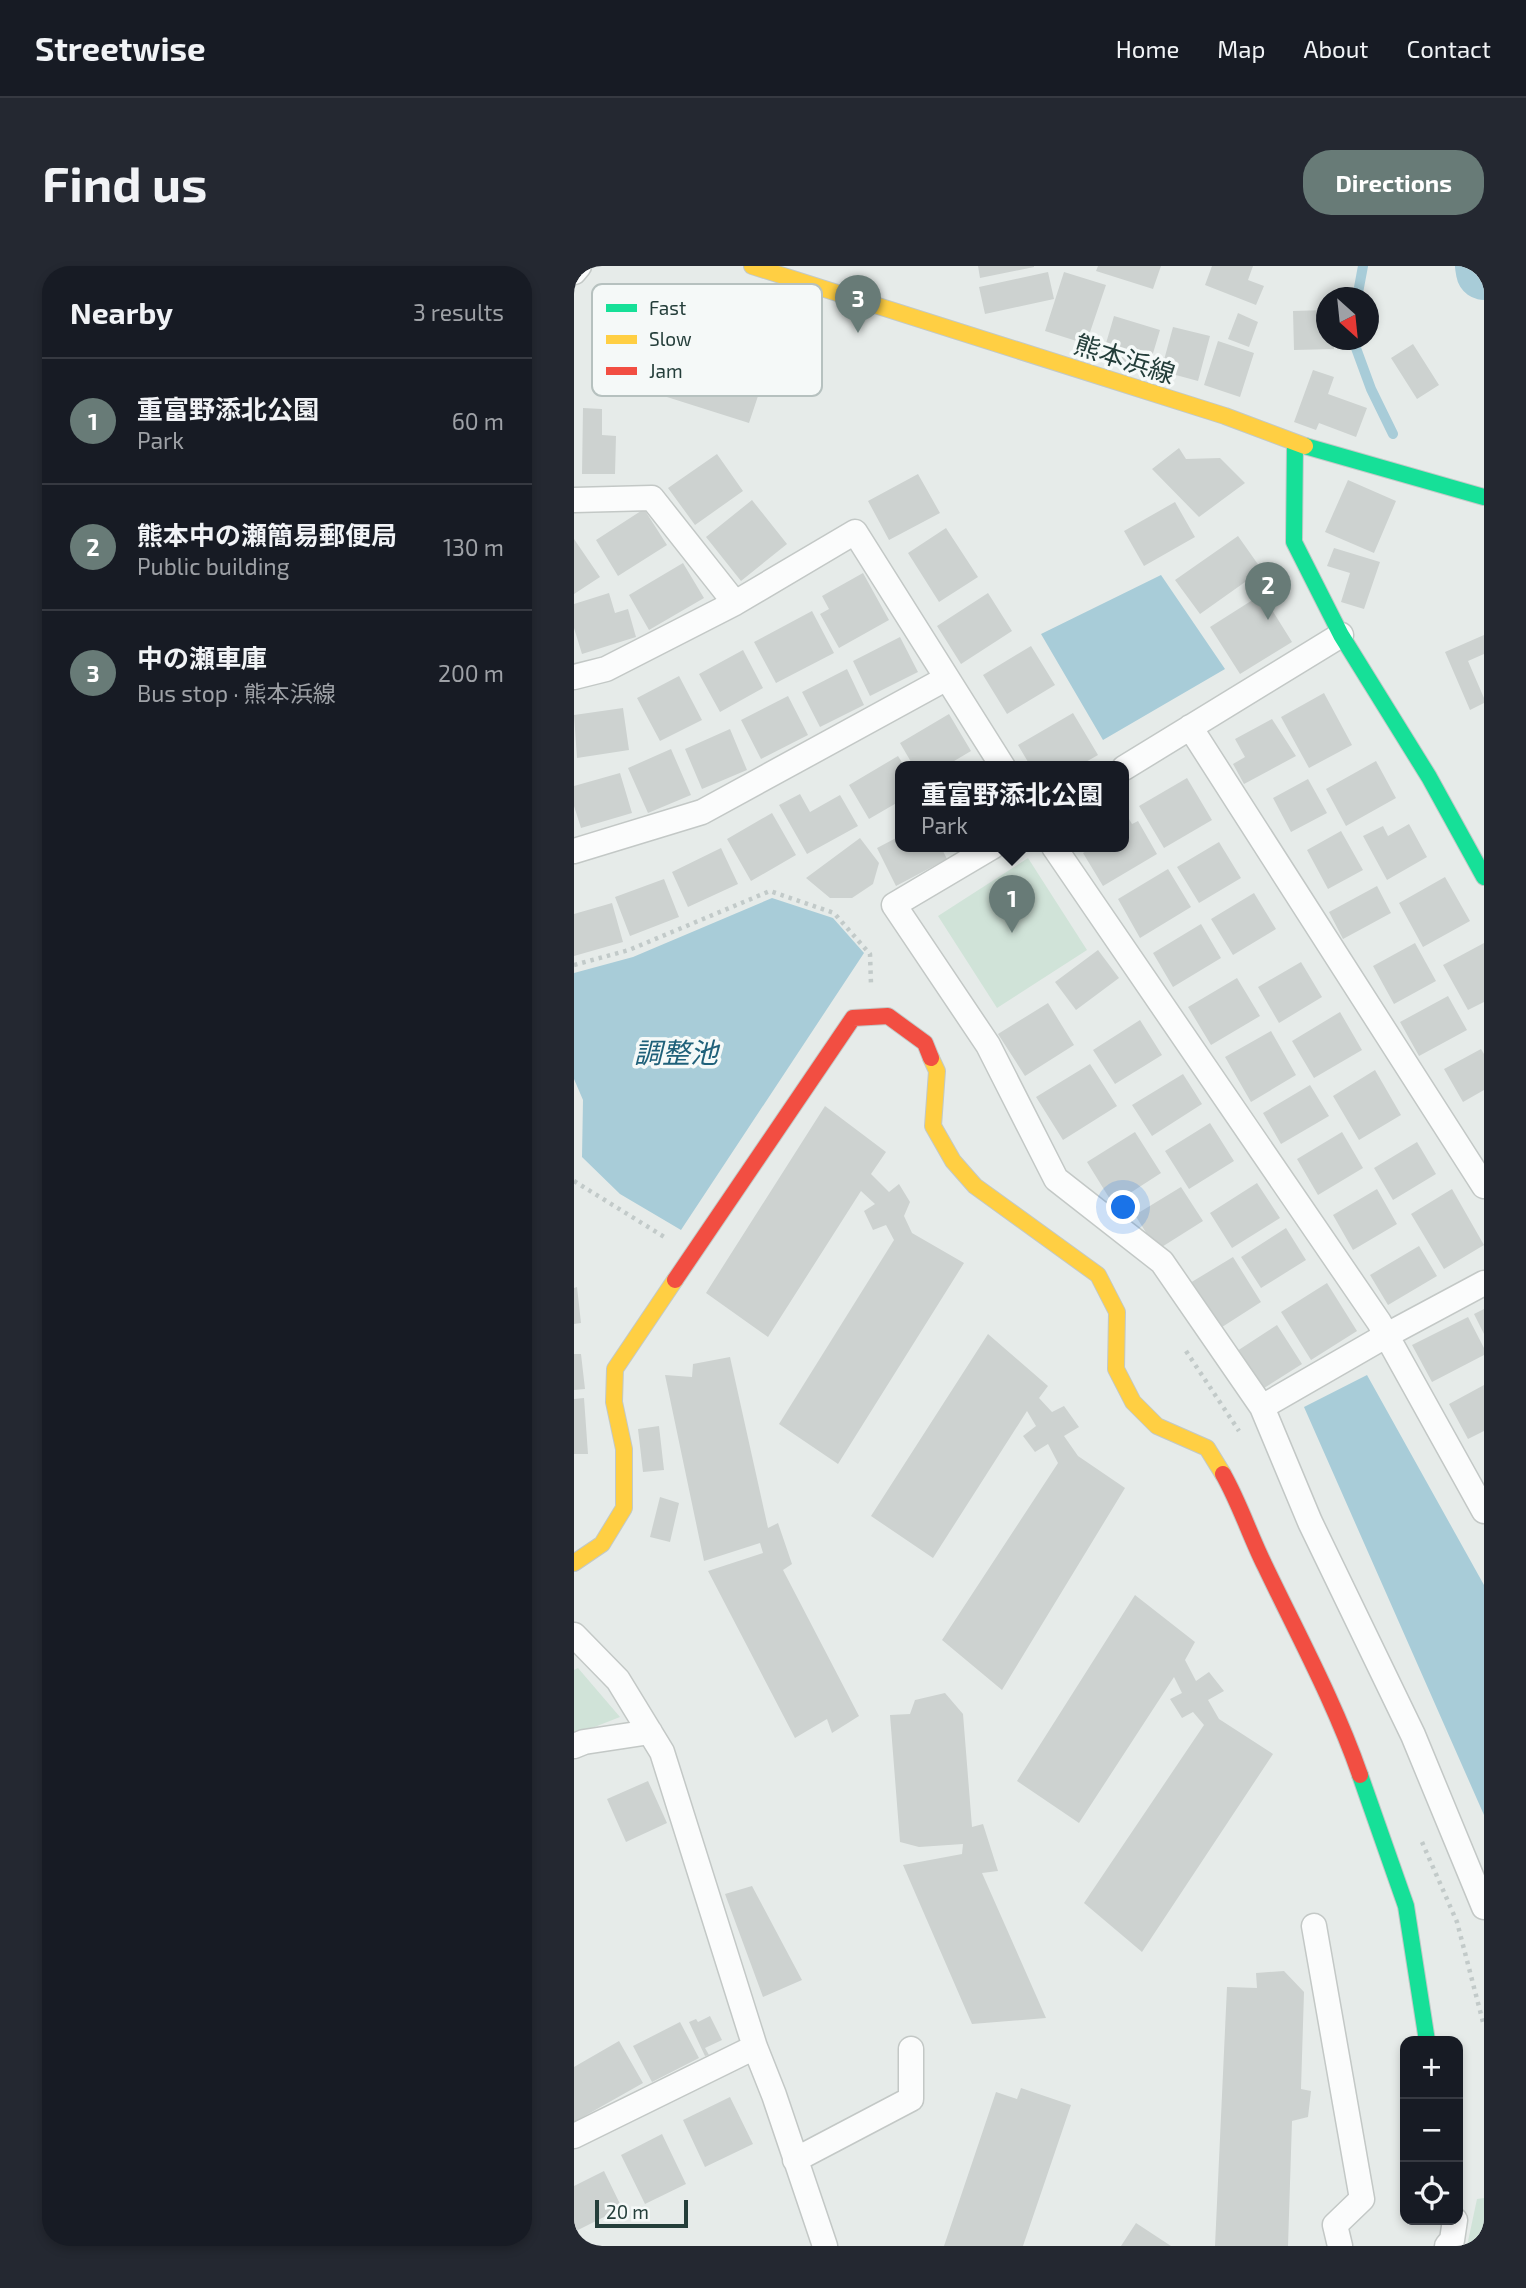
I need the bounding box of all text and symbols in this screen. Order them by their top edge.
text: Streetwise [35,28,206,68]
text: Home [1116,34,1179,63]
text: Map [1217,34,1265,63]
text: About [1303,34,1369,63]
text: Contact [1407,34,1491,63]
button: Directions [1303,150,1484,215]
text: Find us [42,153,207,212]
pin: 3 [835,275,881,333]
legend [592,284,822,396]
north arrow [1316,287,1379,350]
text: Nearby [70,294,173,330]
text: Fast [649,296,686,319]
text: 3 results [413,298,504,326]
text: Slow [649,327,692,350]
street label: 熊本浜線 [1071,327,1179,389]
text: Jam [649,359,683,382]
text: 重富野添北公園 [137,393,319,424]
text: 1 [88,407,98,435]
text: 60 m [452,407,504,435]
text: Park [137,426,184,454]
text: 熊本中の瀬簡易郵便局 [137,519,397,550]
text: 2 [86,533,100,561]
text: 130 m [443,533,504,561]
text: Public building [137,552,290,580]
pin: 2 [1245,562,1291,620]
text: 中の瀬車庫 [137,642,267,673]
text: 3 [86,659,100,687]
text: 200 m [438,659,504,687]
text: Bus stop · 熊本浜線 [137,679,336,707]
popup [895,761,1129,852]
text: 重富野添北公園 [921,778,1103,809]
text: Park [921,811,968,839]
pin: 1 [989,875,1035,933]
water label: 調整池 [634,1035,721,1069]
your location [1106,1190,1140,1224]
map controls [1400,2036,1463,2225]
button: + [1400,2036,1463,2099]
button: − [1400,2099,1463,2162]
button: locate [1400,2162,1463,2225]
scale bar [595,2197,688,2229]
text: 20 m [606,2200,649,2223]

